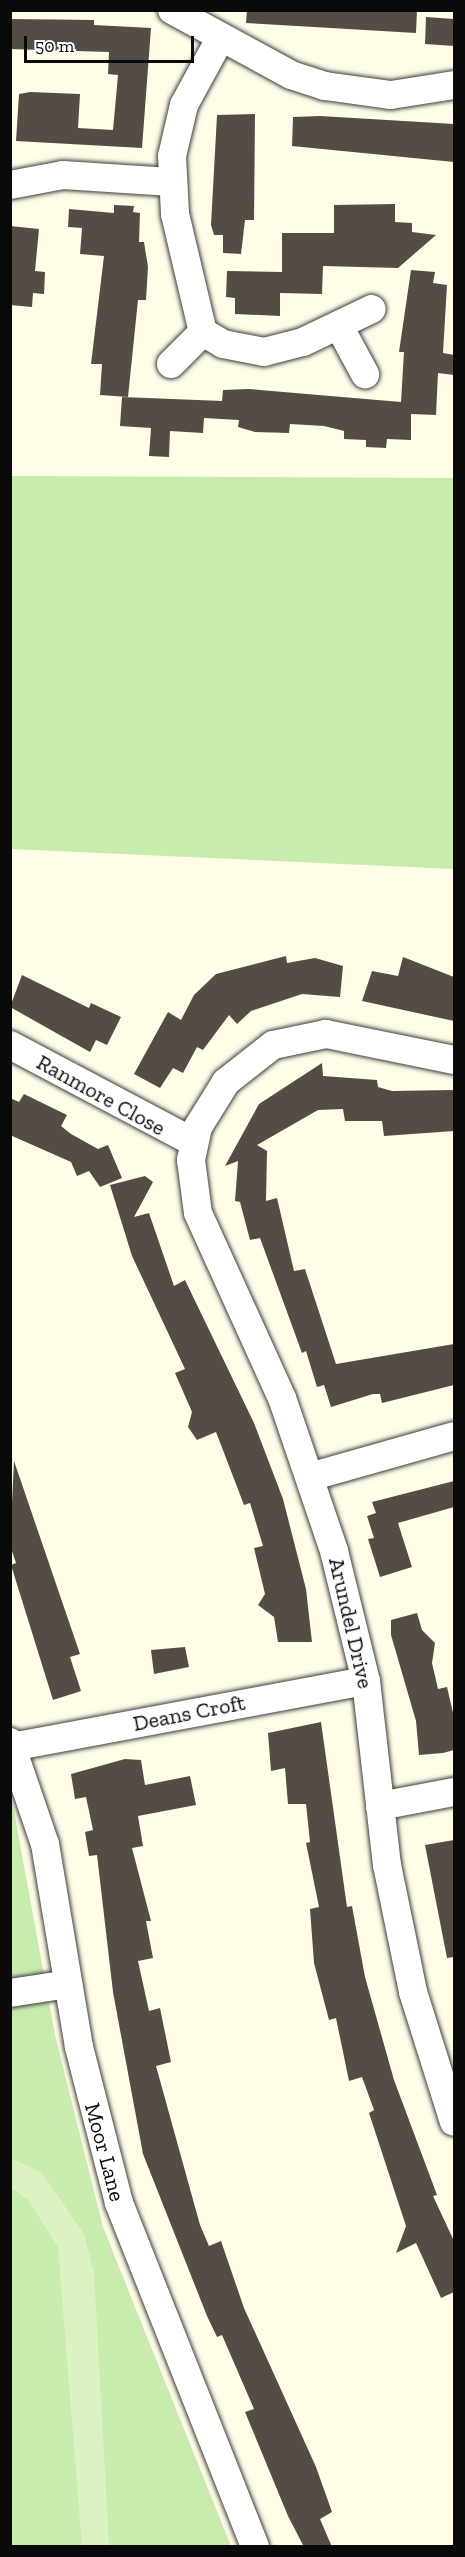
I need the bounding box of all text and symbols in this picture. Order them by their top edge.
scale bar [27,24,196,62]
text: 50 m [35,35,74,57]
street label: Ranmore Close [32,1049,170,1141]
street label: Arundel Drive [323,1555,379,1691]
street label: Deans Croft [131,1689,247,1737]
street label: Moor Lane [79,2100,131,2204]

